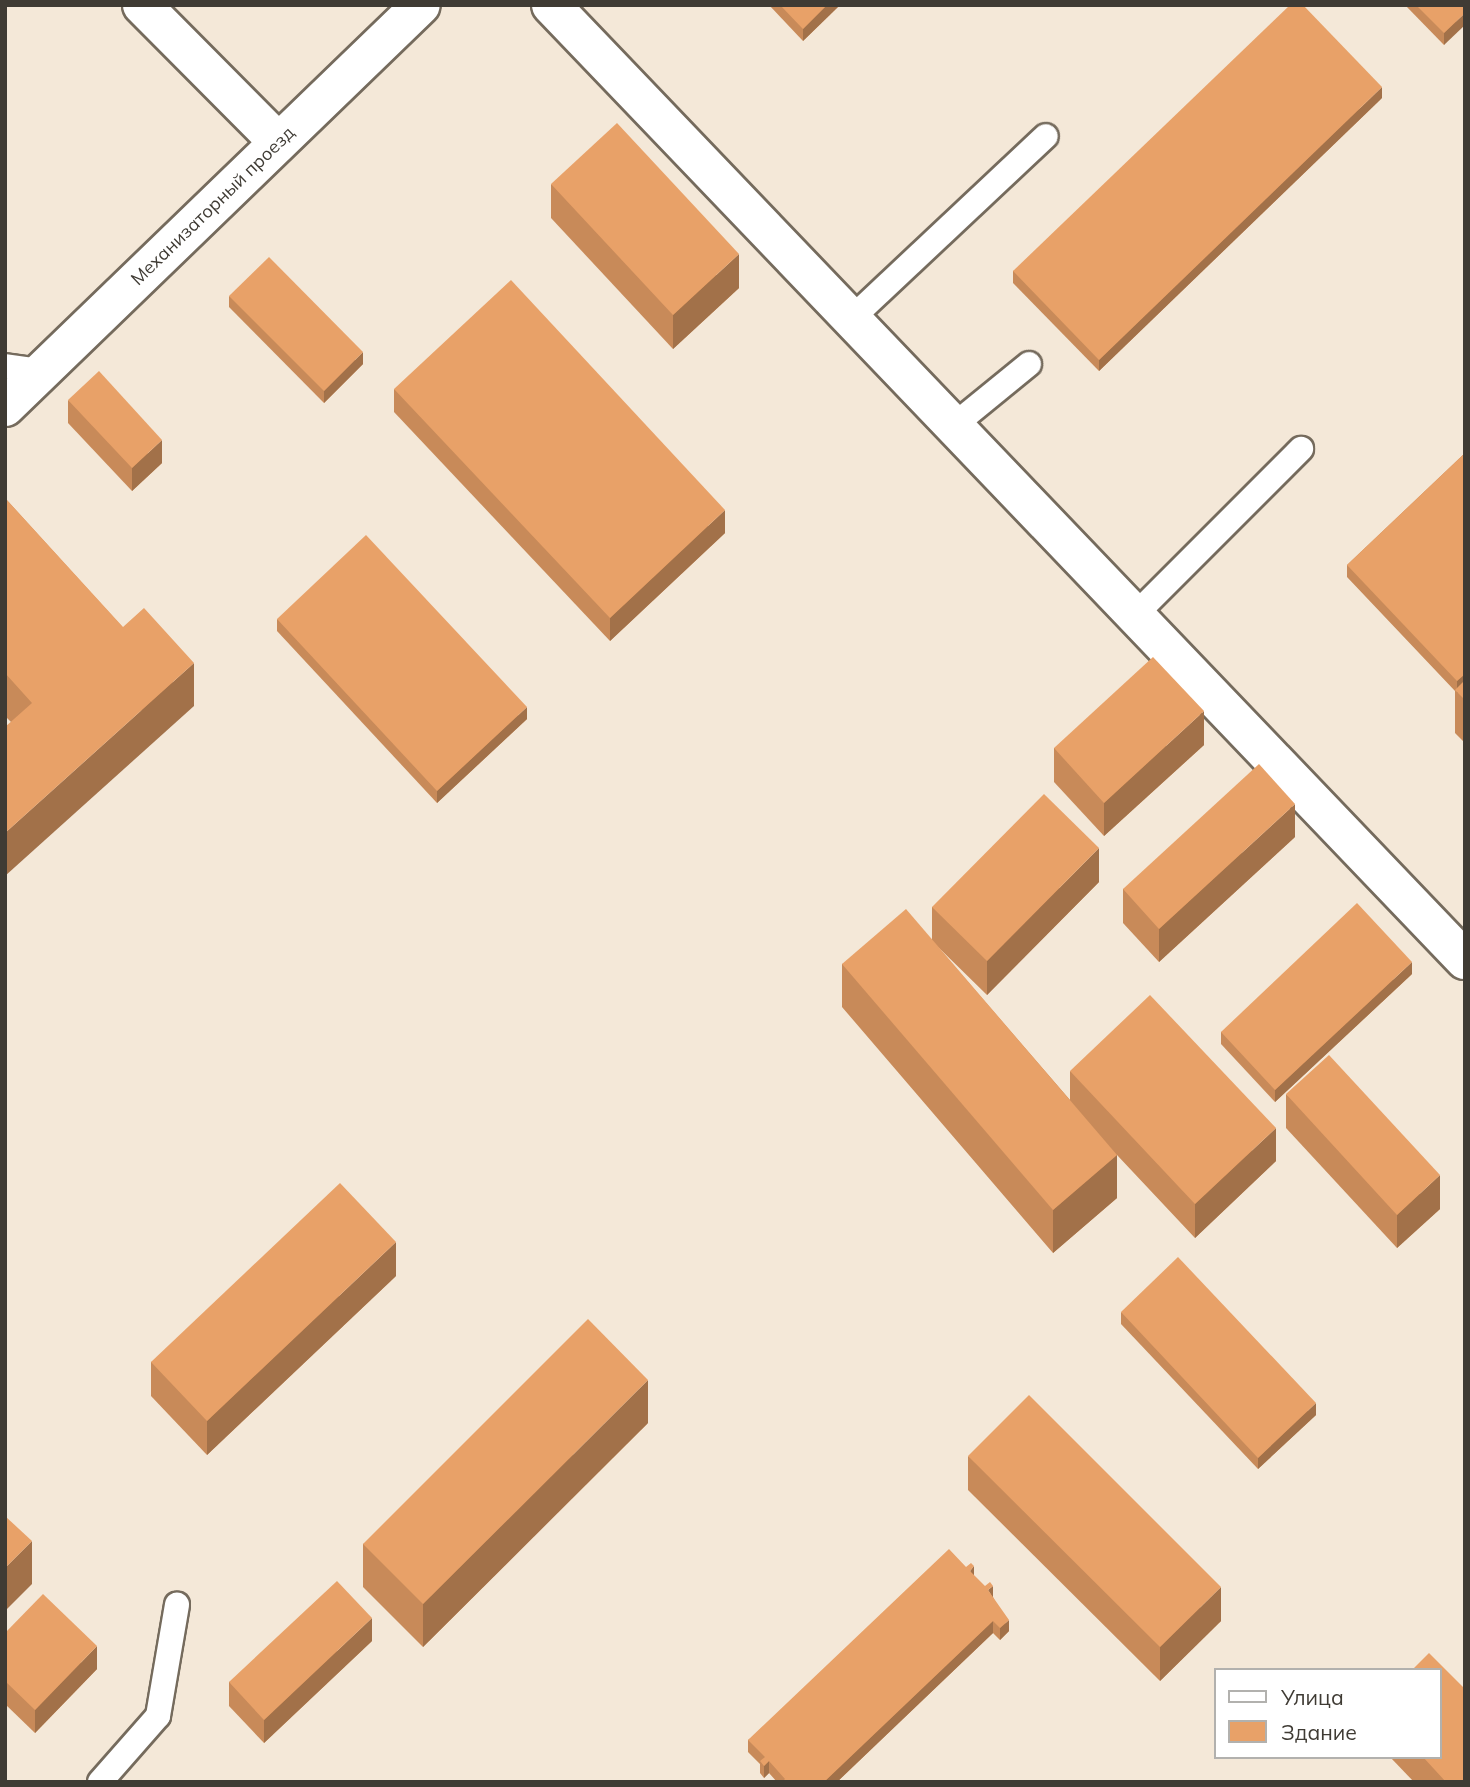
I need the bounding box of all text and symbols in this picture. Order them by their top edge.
street label: Механизаторный проезд [127,122,299,290]
legend [1214,1668,1442,1759]
text: Улица [1281,1684,1344,1710]
text: Здание [1281,1719,1357,1745]

